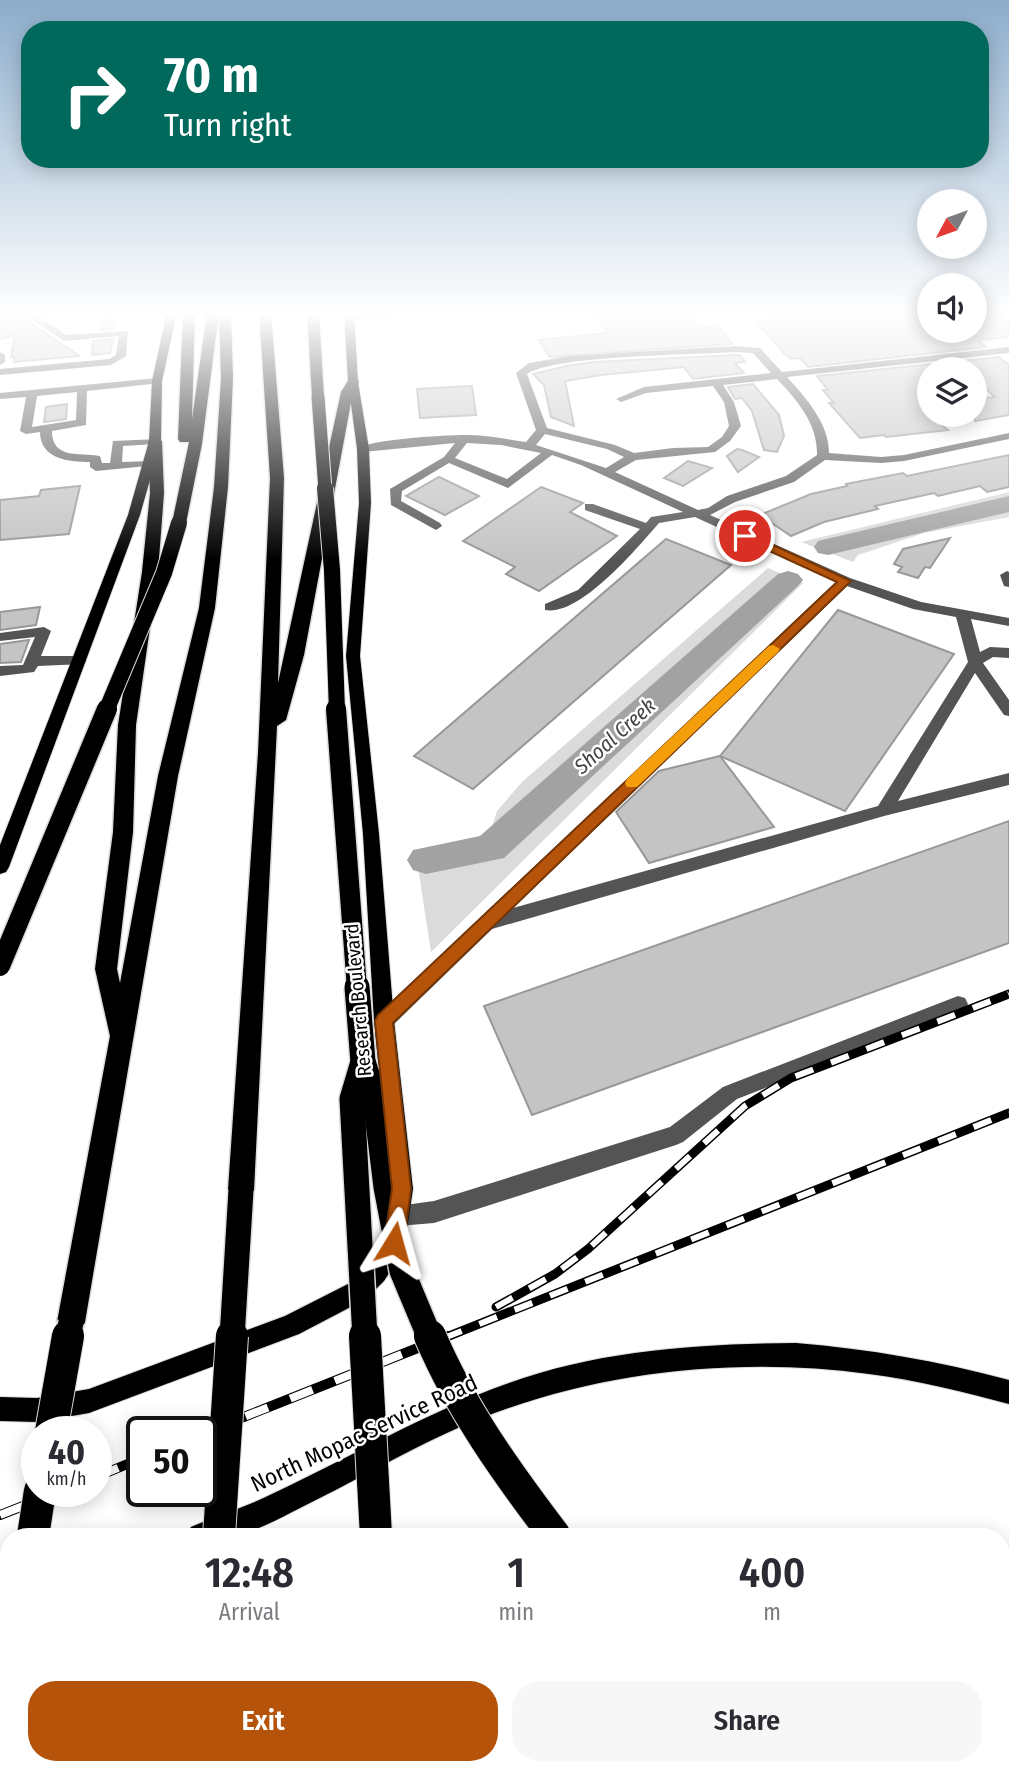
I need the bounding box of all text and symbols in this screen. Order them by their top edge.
text: 70 m [164,46,259,105]
icon: right [49,49,140,140]
text: Turn right [164,106,291,144]
north arrow [917,189,987,259]
map controls [917,189,987,427]
button: sound [917,273,987,343]
button: layers [917,357,987,427]
pin [715,506,775,566]
icon: arrive [726,517,764,555]
water label: Shoal Creek [568,693,661,780]
street label: Research Boulevard [340,923,376,1077]
position arrow [357,1206,431,1280]
street label: North Mopac Service Road [246,1368,482,1498]
speed limit sign: 50 [126,1416,217,1507]
text: 40 [48,1431,85,1473]
text: km/h [46,1468,87,1490]
text: 12:48 [205,1548,294,1598]
text: 1 [508,1548,525,1598]
text: 400 [739,1548,805,1598]
text: Arrival [219,1598,280,1626]
text: min [499,1598,534,1626]
text: m [763,1598,781,1626]
button: Exit [28,1681,498,1761]
button: Share [512,1681,982,1761]

